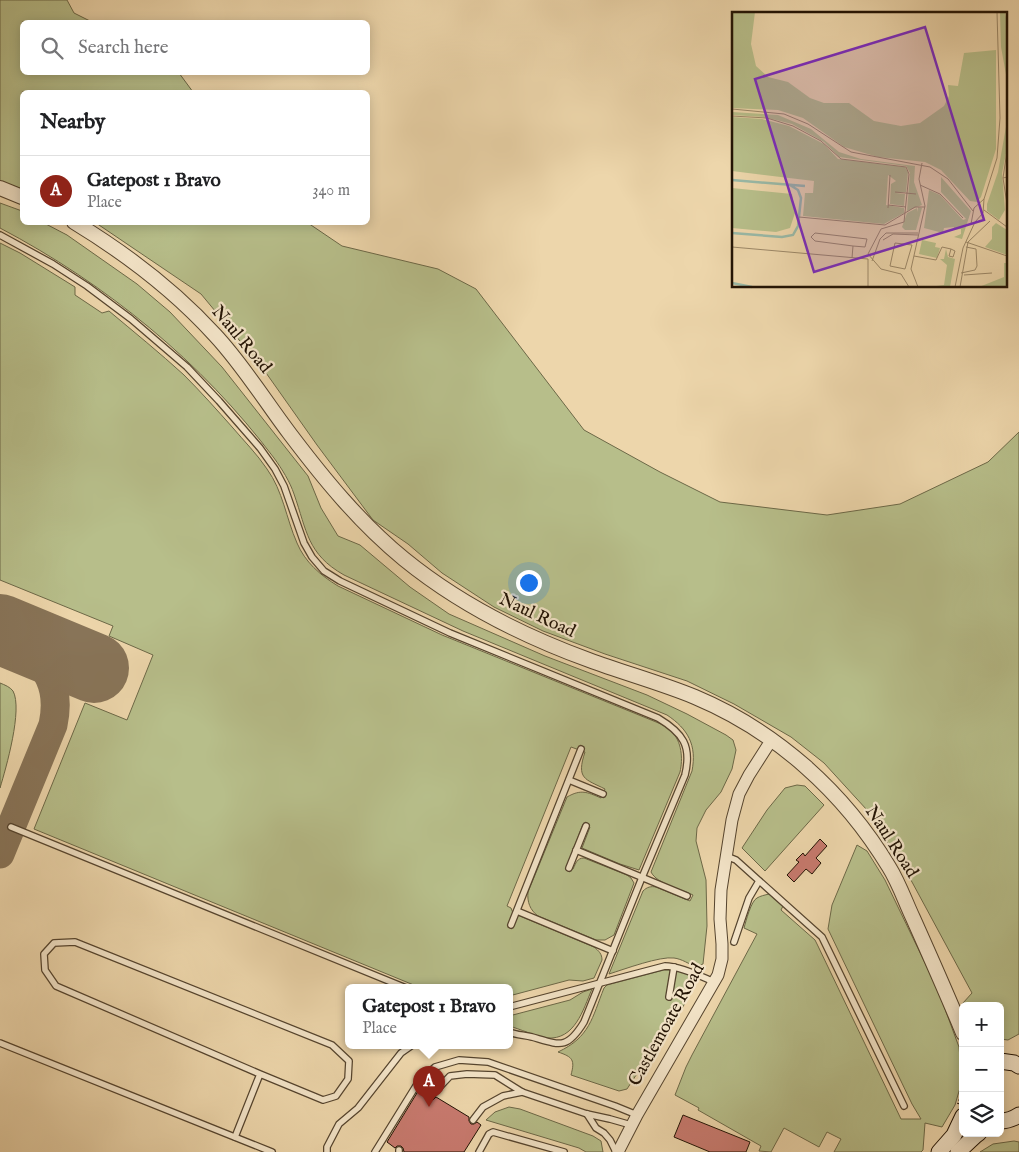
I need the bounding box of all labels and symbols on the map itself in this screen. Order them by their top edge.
inset map [732,12,1006,288]
street label: Naul Road [206,301,276,379]
your location [516,570,542,596]
street label: Naul Road [495,588,579,644]
street label: Naul Road [859,801,923,883]
street label: Castlemoate Road [624,959,710,1090]
pin: A [413,1066,445,1107]

